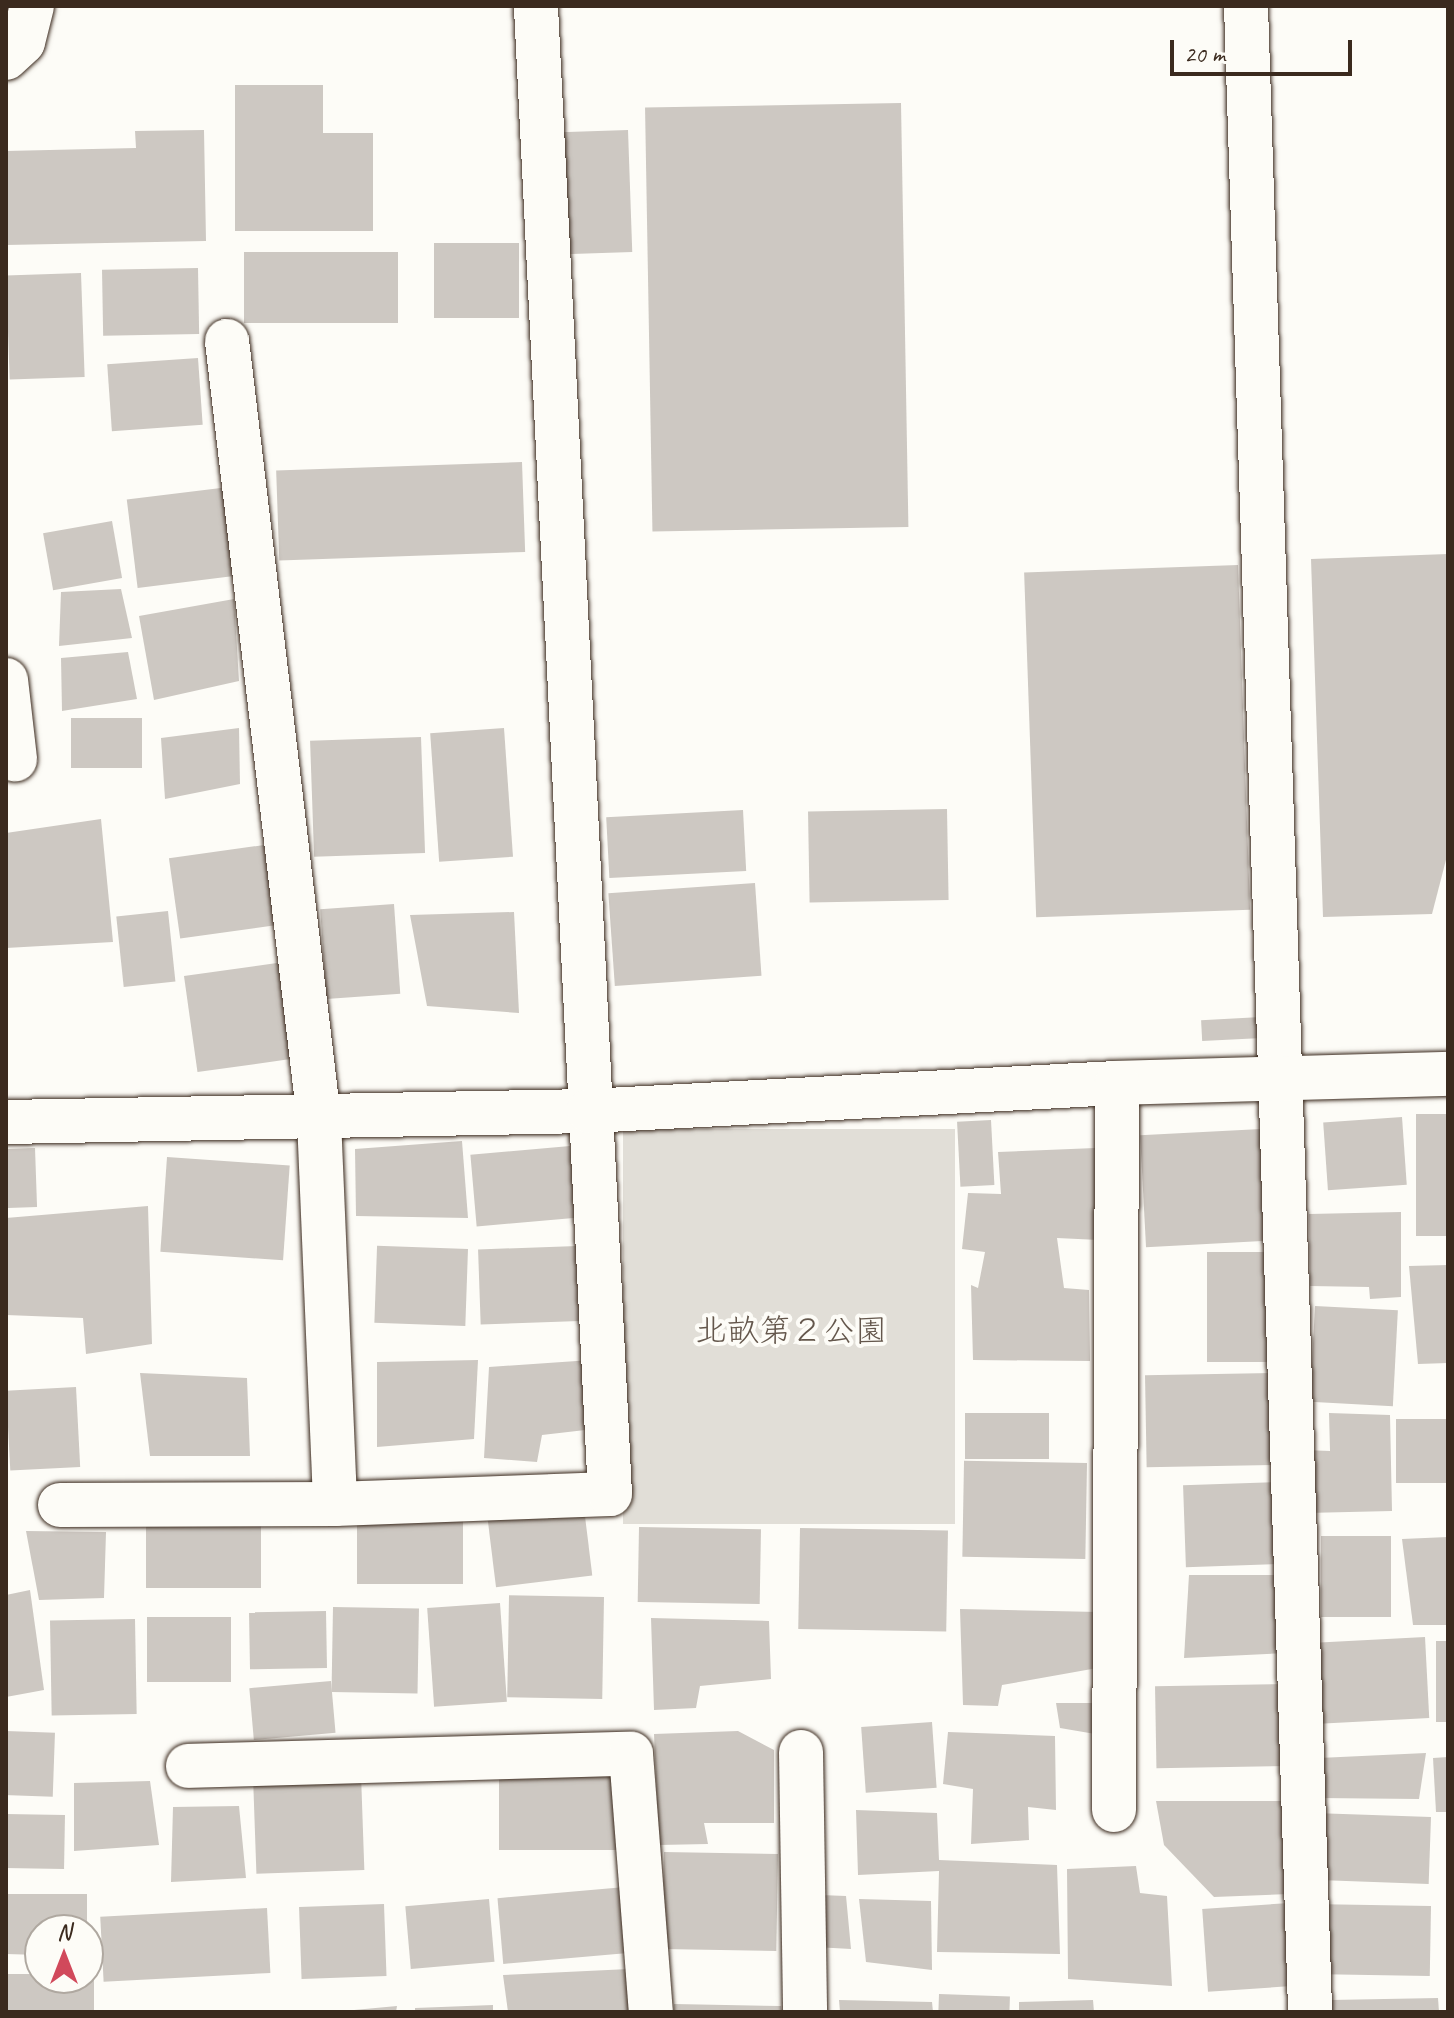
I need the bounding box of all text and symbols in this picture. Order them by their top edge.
scale bar [1174,24,1356,74]
text: 20 m [1184,39,1225,69]
park label: 北畝第２公園 [695,1312,887,1350]
north arrow [24,1914,104,1994]
text: N [57,1918,71,1946]

